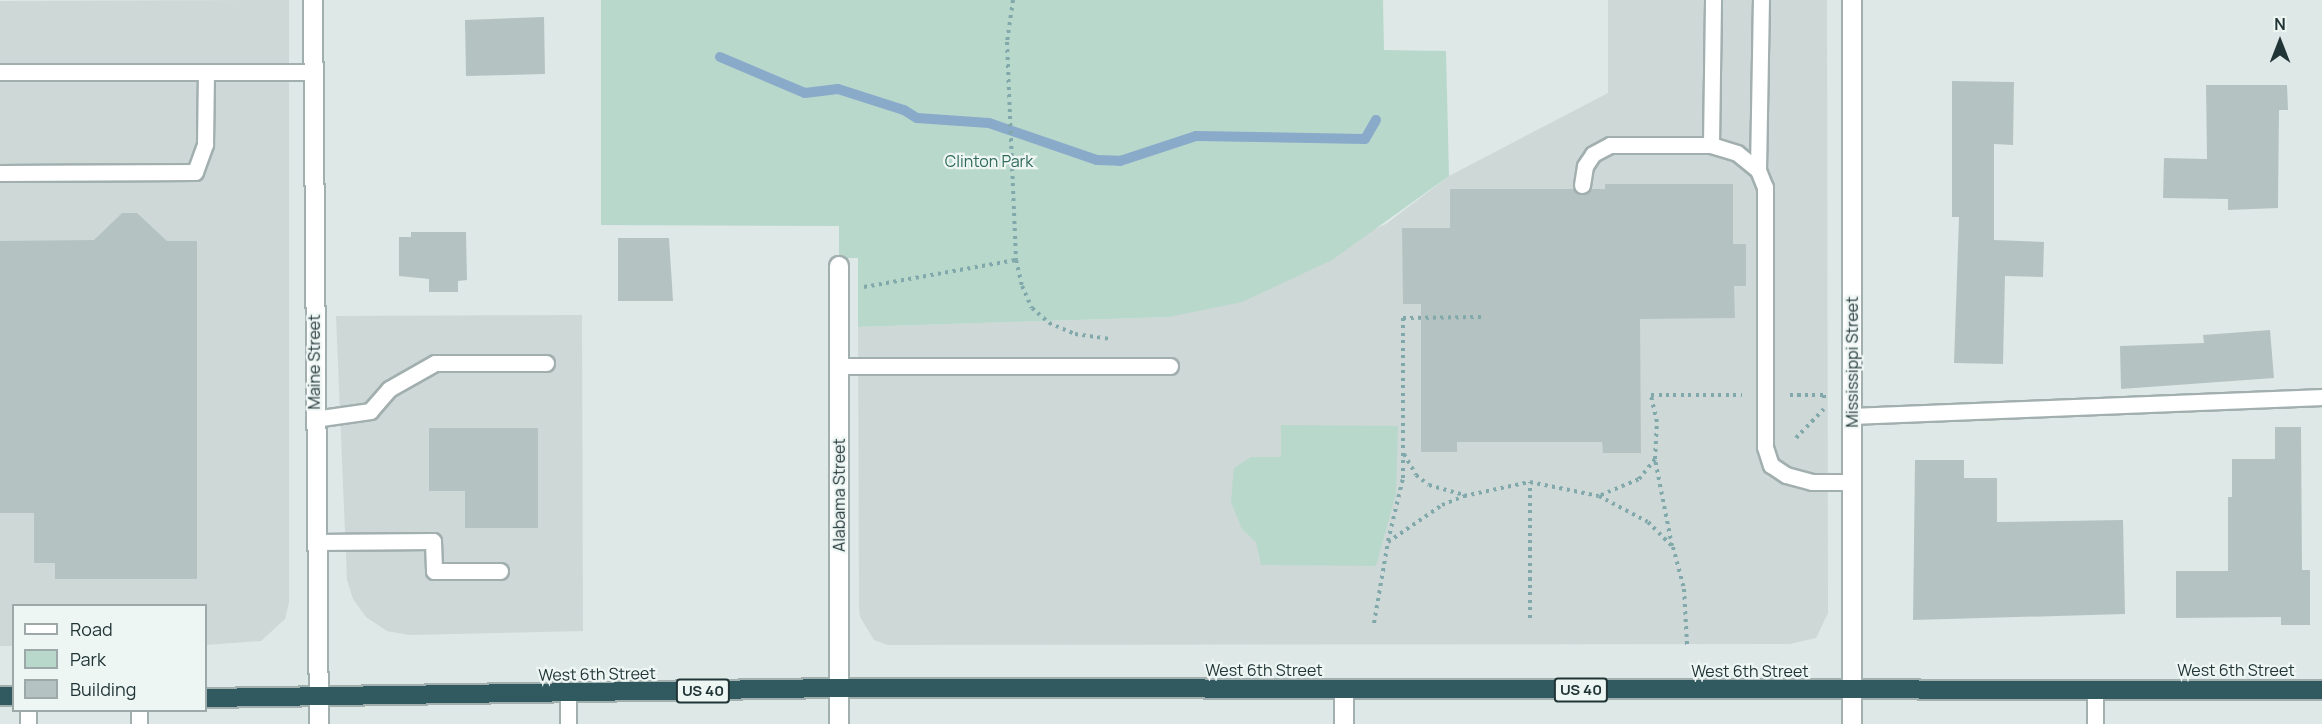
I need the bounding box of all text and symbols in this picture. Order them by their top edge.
north arrow [2250,12,2310,72]
text: N [2274,13,2286,35]
park label: Clinton Park [945,151,1033,171]
street label: Mississippi Street [1842,296,1862,428]
street label: Maine Street [304,314,324,410]
street label: Alabama Street [829,438,849,552]
legend [12,604,207,712]
text: Road [70,617,113,641]
text: Park [70,647,106,671]
street label: West 6th Street [1205,660,1323,680]
street label: West 6th Street [2177,660,2295,680]
street label: West 6th Street [1691,661,1809,681]
street label: West 6th Street [538,663,656,685]
text: Building [70,677,136,701]
road number: US 40 [1552,678,1610,702]
road number: US 40 [674,679,732,703]

